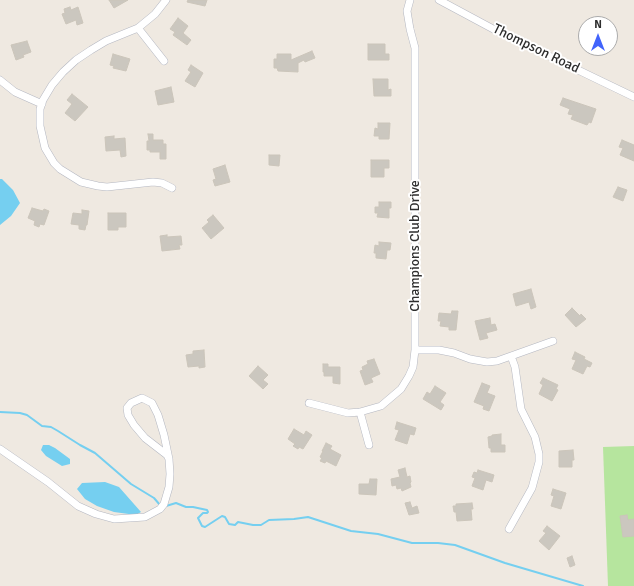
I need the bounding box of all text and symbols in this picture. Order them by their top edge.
north arrow [578,16,618,56]
text: N [594,18,602,31]
street label: Thompson Road [490,21,582,77]
street label: Champions Club Drive [407,180,423,312]

